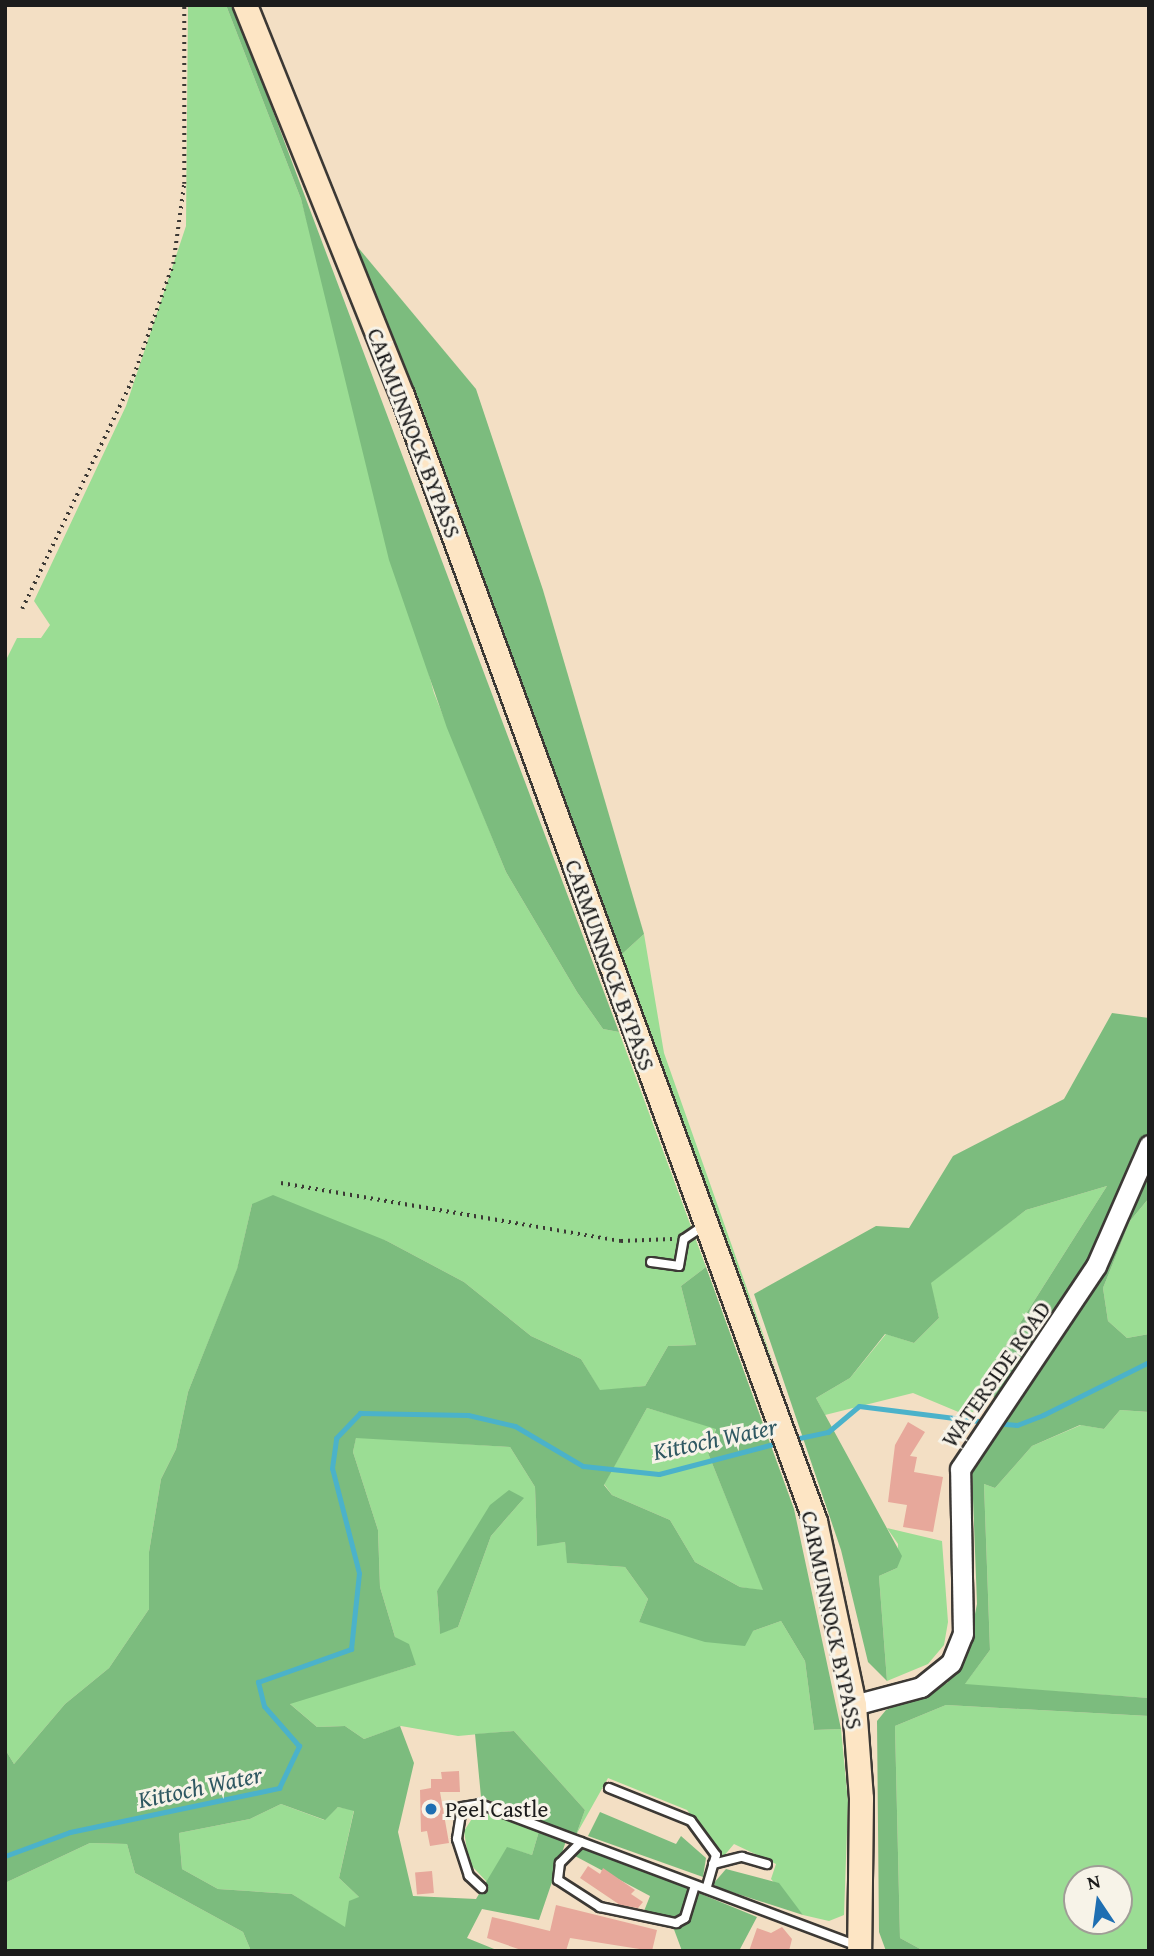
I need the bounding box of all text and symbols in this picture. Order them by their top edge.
street label: CARMUNNOCK BYPASS [361,324,467,542]
street label: CARMUNNOCK BYPASS [559,856,661,1074]
street label: WATERSIDE ROAD [935,1296,1057,1452]
water label: Kittoch Water [650,1412,780,1466]
street label: CARMUNNOCK BYPASS [795,1508,869,1732]
water label: Kittoch Water [135,1760,265,1814]
place label: Peel Castle [445,1795,548,1823]
marker: Peel Castle [423,1801,439,1817]
north arrow [1063,1865,1133,1935]
text: N [1084,1866,1103,1897]

